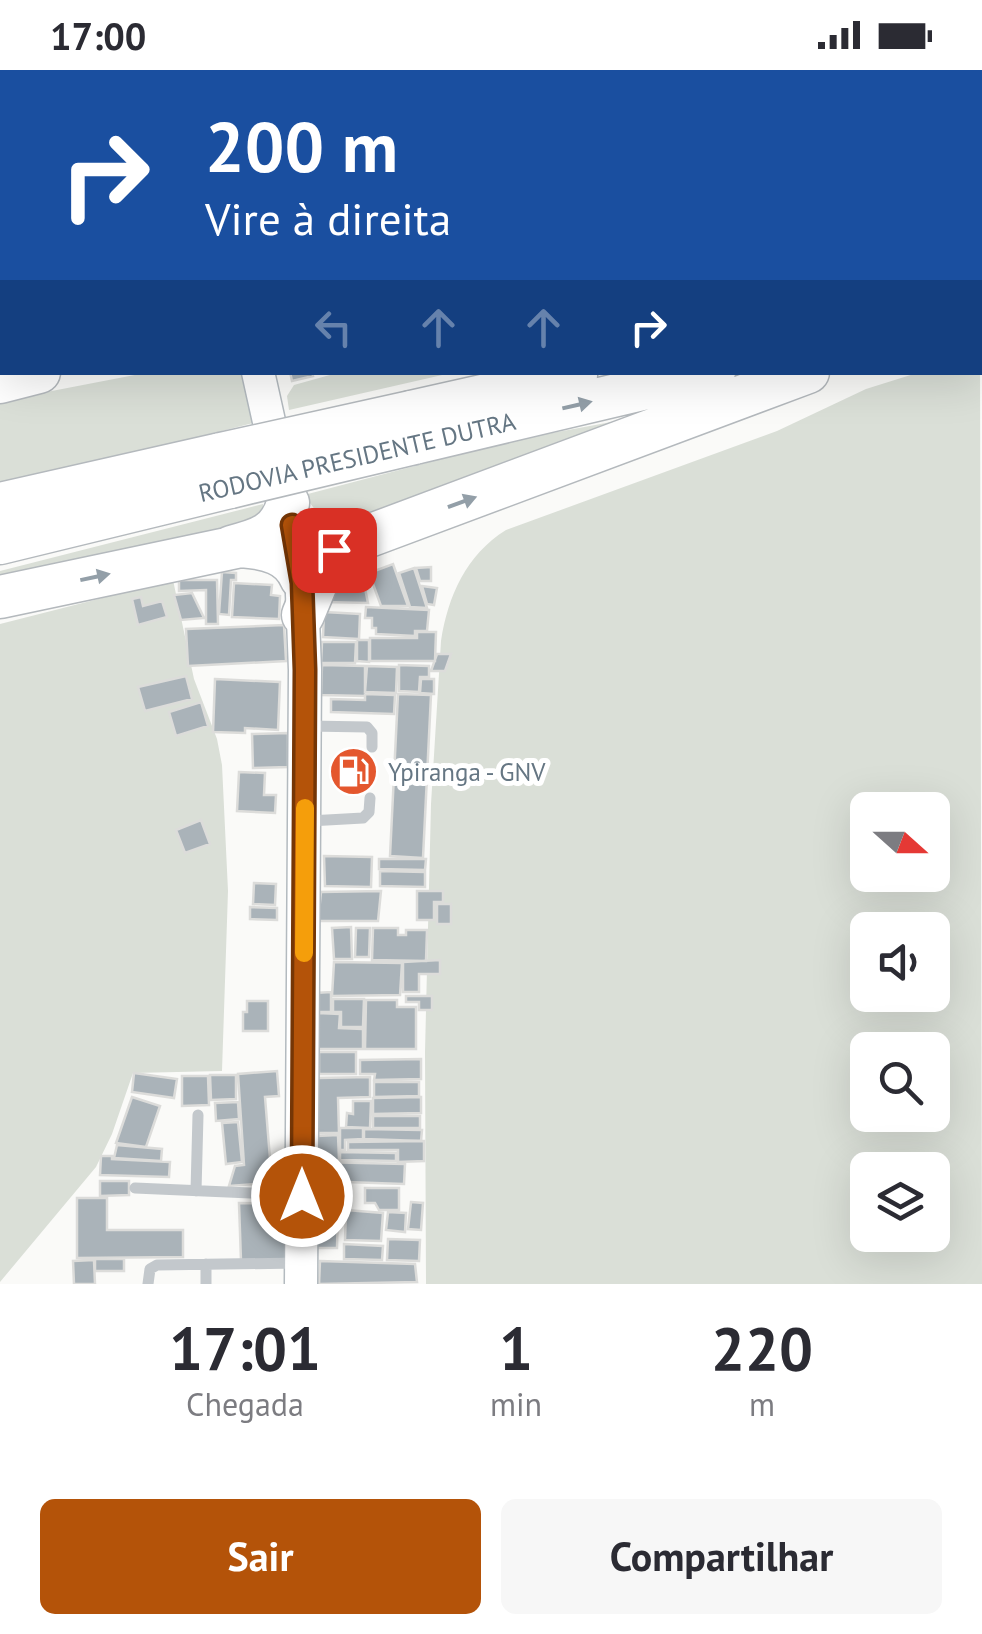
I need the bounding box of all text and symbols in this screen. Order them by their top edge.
text: 17:00 [50,11,146,60]
text: 200 m [205,101,398,191]
icon: right [40,110,170,240]
text: Vire à direita [205,189,451,247]
icon: left [306,300,361,355]
icon: ahead [411,300,466,355]
icon: ahead [516,300,571,355]
icon: right [621,300,676,355]
one-way arrow [562,397,593,412]
street label: RODOVIA PRESIDENTE DUTRA [195,405,519,509]
one-way arrow [448,494,478,509]
pin [292,508,377,593]
icon: arrive [307,523,362,578]
one-way arrow [80,568,111,584]
fuel station icon: Ypiranga - GNV [327,746,379,798]
place label: Ypiranga - GNV [388,756,546,788]
north arrow [850,792,950,892]
map controls [850,792,950,1252]
button: sound [850,912,950,1012]
button: search [850,1032,950,1132]
position arrow [250,1144,354,1248]
button: layers [850,1152,950,1252]
text: 17:01 [169,1309,321,1387]
text: 1 [499,1309,533,1387]
text: 220 [711,1309,813,1387]
text: Chegada [186,1383,304,1425]
text: min [490,1383,542,1425]
text: m [749,1383,775,1425]
button: Sair [40,1499,481,1614]
button: Compartilhar [501,1499,942,1614]

